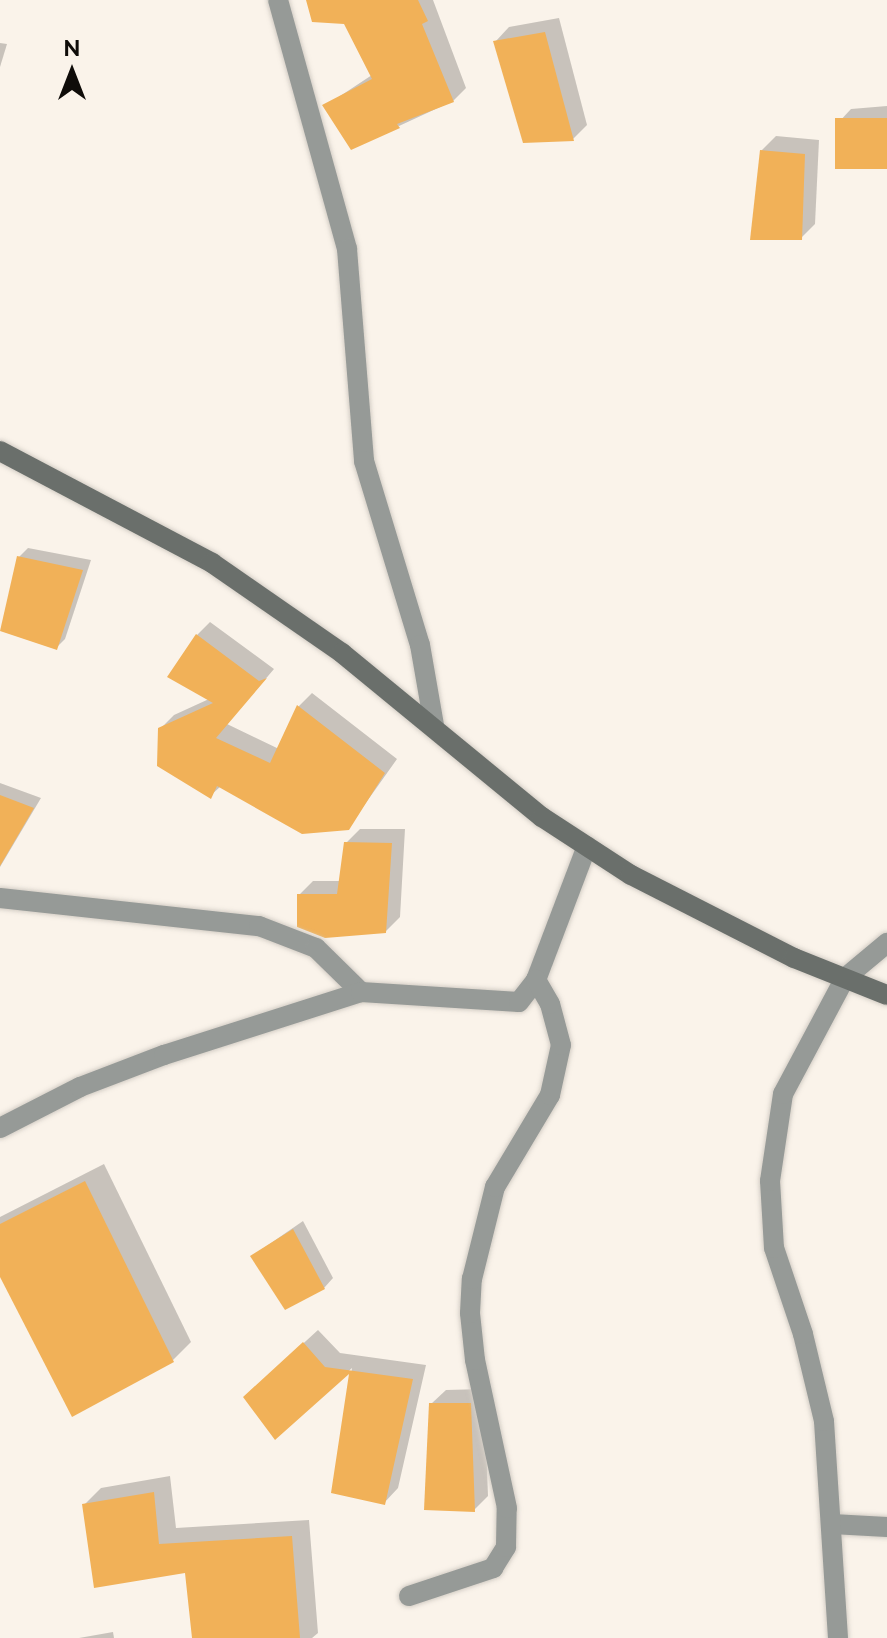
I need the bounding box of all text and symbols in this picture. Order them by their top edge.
north arrow [32,32,112,112]
text: N [64,35,80,61]

